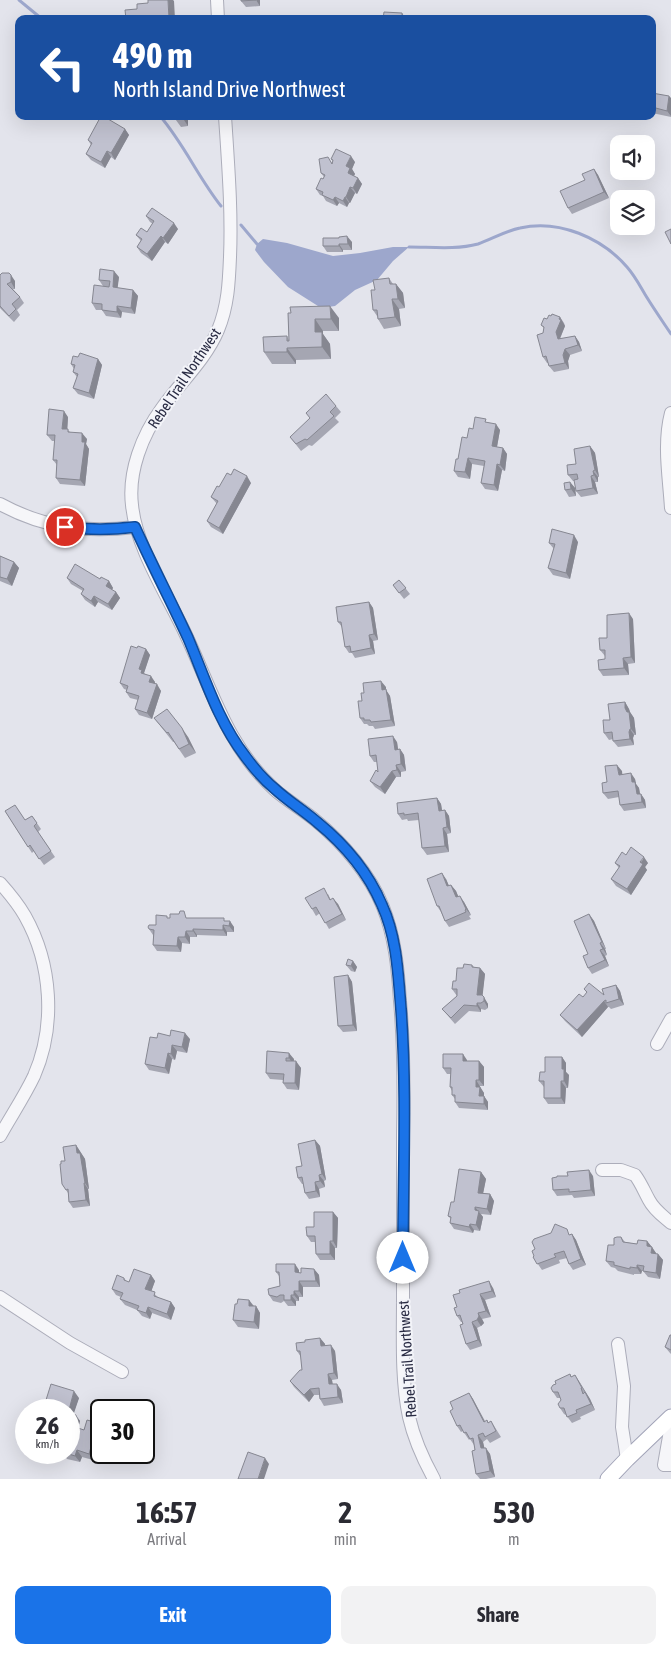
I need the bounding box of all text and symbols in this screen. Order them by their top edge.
icon: left [30,35,95,100]
text: 490 m [113,35,192,75]
text: North Island Drive Northwest [113,76,345,102]
map controls [610,135,655,235]
button: sound [610,135,655,180]
button: layers [610,190,655,235]
street label: Rebel Trail Northwest [144,325,224,431]
pin [44,506,86,548]
icon: arrive [51,513,79,541]
position arrow [376,1231,428,1283]
street label: Rebel Trail Northwest [394,1300,420,1418]
speed limit sign: 30 [90,1399,155,1464]
text: 26 [36,1411,59,1439]
text: km/h [36,1437,59,1451]
text: 16:57 [136,1495,198,1529]
text: 2 [338,1495,352,1529]
text: 530 [493,1495,535,1529]
text: Arrival [147,1530,186,1548]
text: min [334,1530,357,1548]
text: m [508,1530,520,1548]
button: Exit [15,1586,331,1644]
button: Share [341,1586,656,1644]

